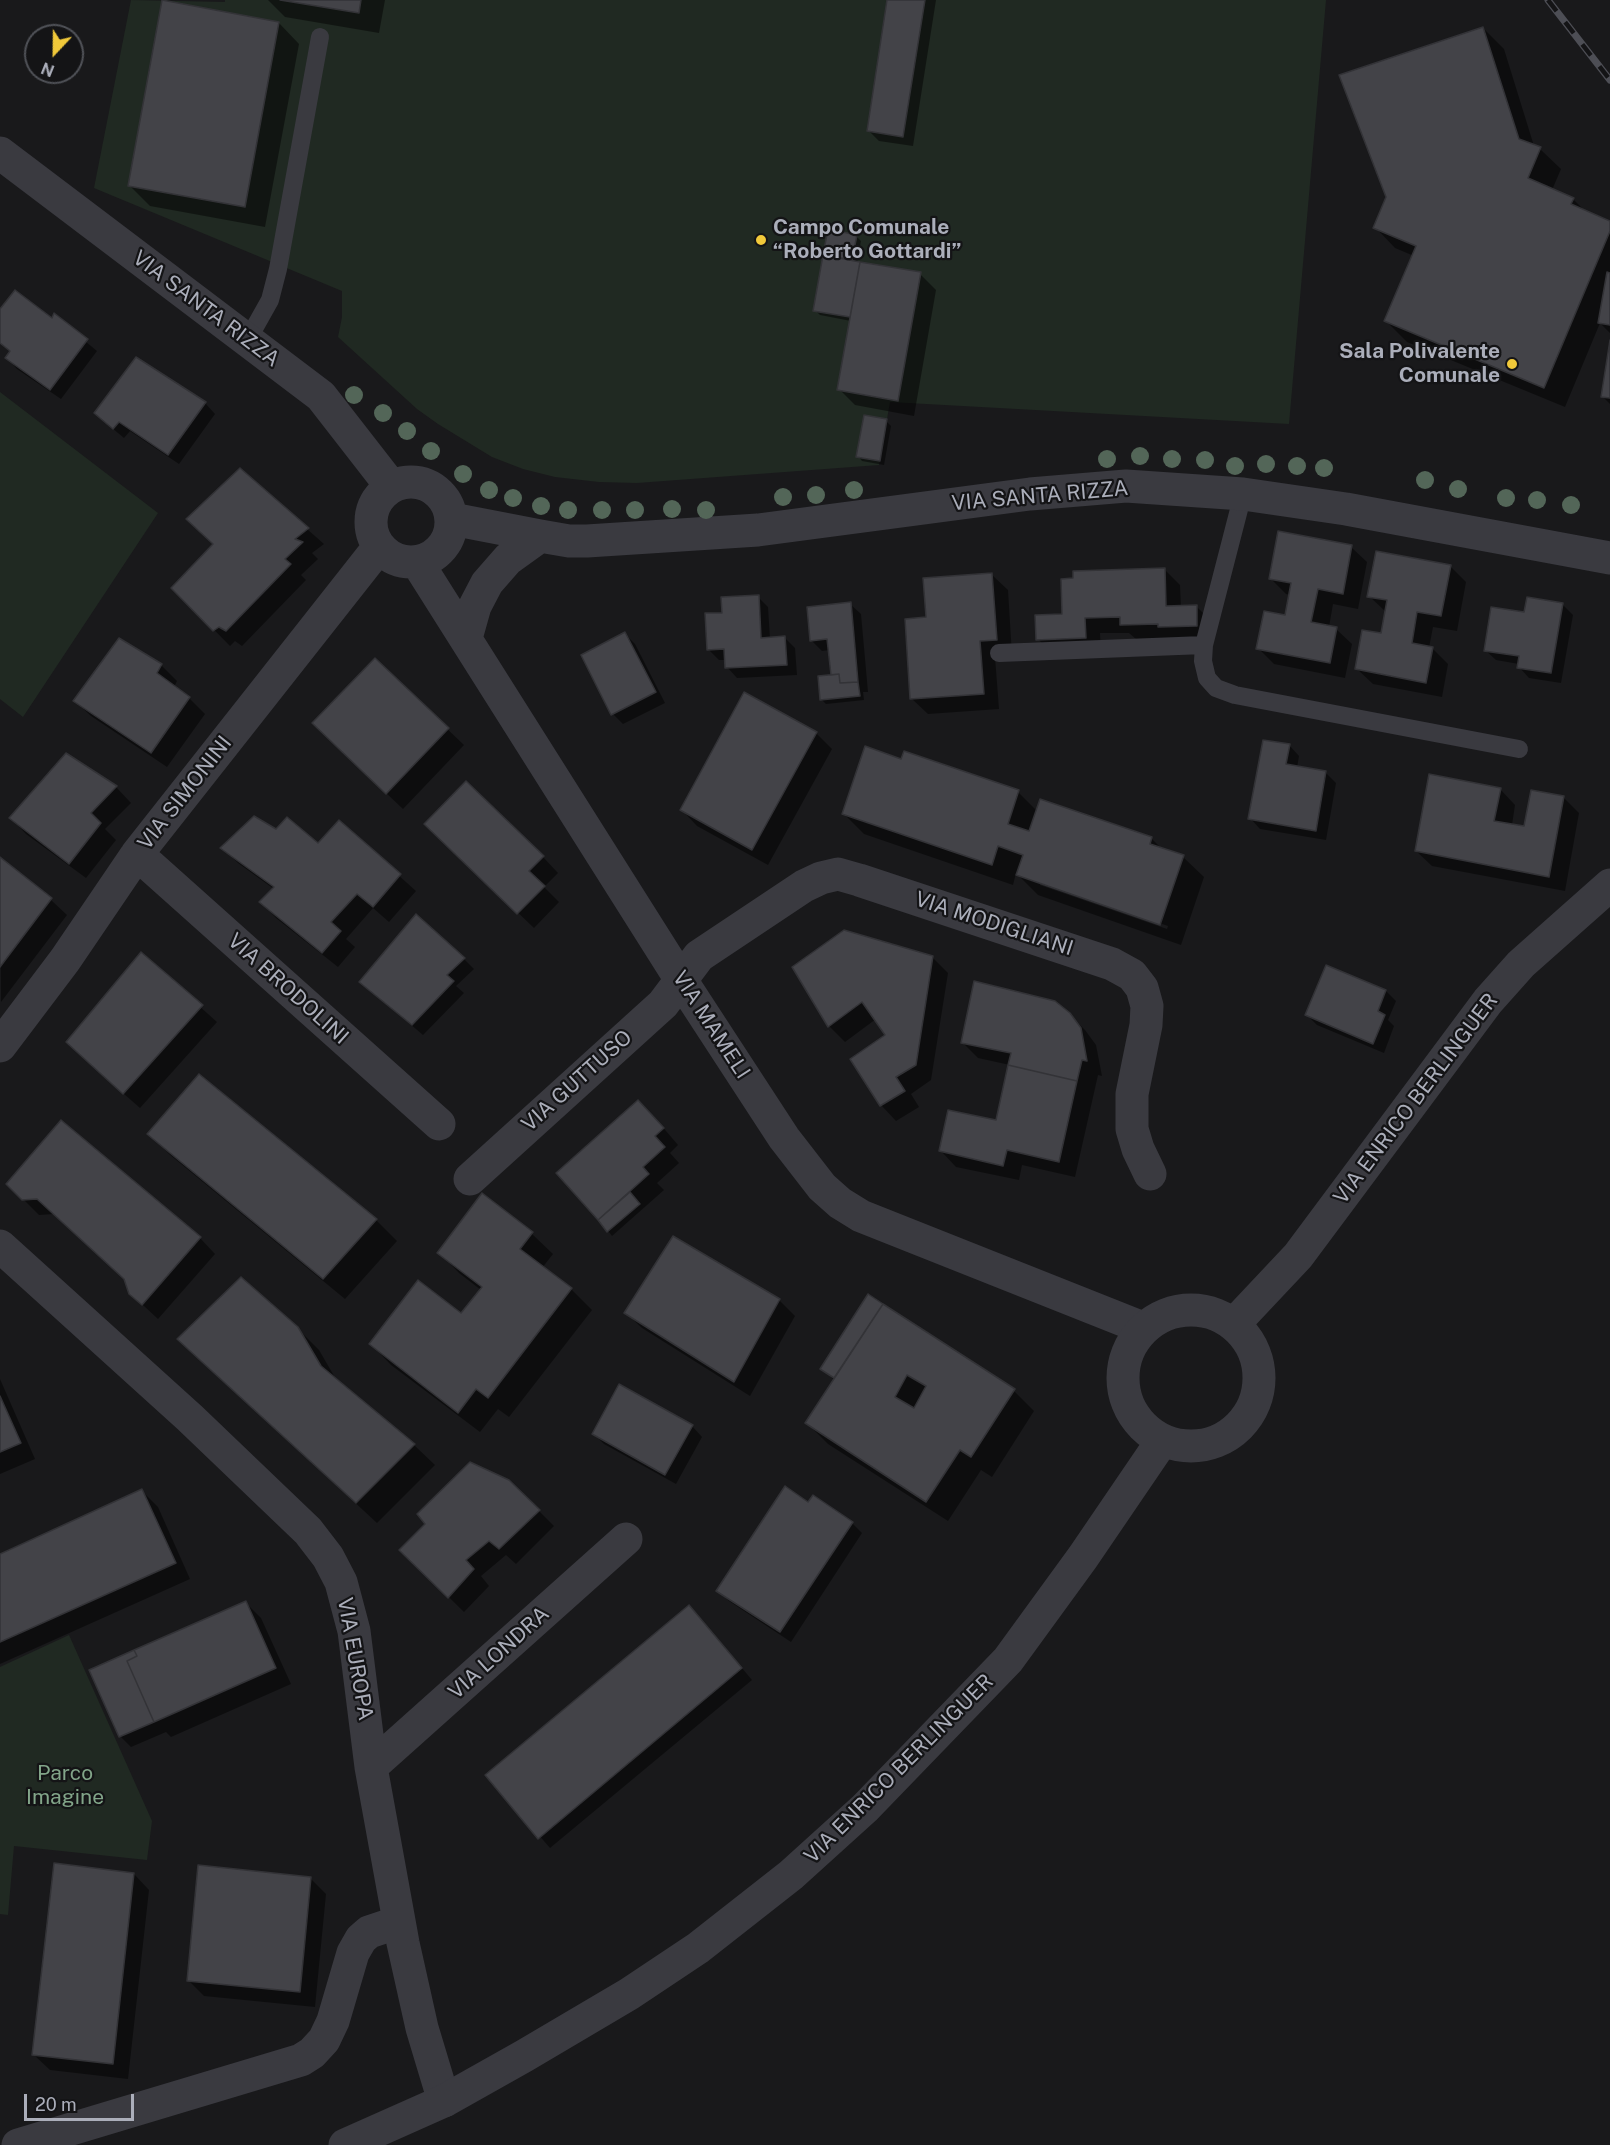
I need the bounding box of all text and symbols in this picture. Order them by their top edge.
north arrow [24,24,84,84]
text: N [38,58,57,80]
place label: Campo Comunale “Roberto Gottardi” [773,215,961,265]
marker: Campo Comunale “Roberto Gottardi” [754,233,768,247]
street label: VIA SANTA RIZZA [128,246,284,372]
place label: Sala Polivalente Comunale [1339,339,1500,389]
marker: Sala Polivalente Comunale [1505,357,1519,371]
street label: VIA SANTA RIZZA [951,476,1129,516]
street label: VIA SIMONINI [133,731,237,855]
street label: VIA MODIGLIANI [912,887,1076,961]
street label: VIA BRODOLINI [223,928,353,1050]
street label: VIA MAMELI [667,966,755,1084]
street label: VIA ENRICO BERLINGUER [1329,989,1503,1209]
street label: VIA GUTTUSO [517,1025,637,1137]
street label: VIA EUROPA [332,1596,378,1722]
street label: VIA LONDRA [443,1601,555,1705]
street label: VIA ENRICO BERLINGUER [799,1669,999,1869]
park label: Parco Imagine [26,1761,104,1811]
scale bar [27,2082,136,2120]
text: 20 m [35,2094,77,2115]

